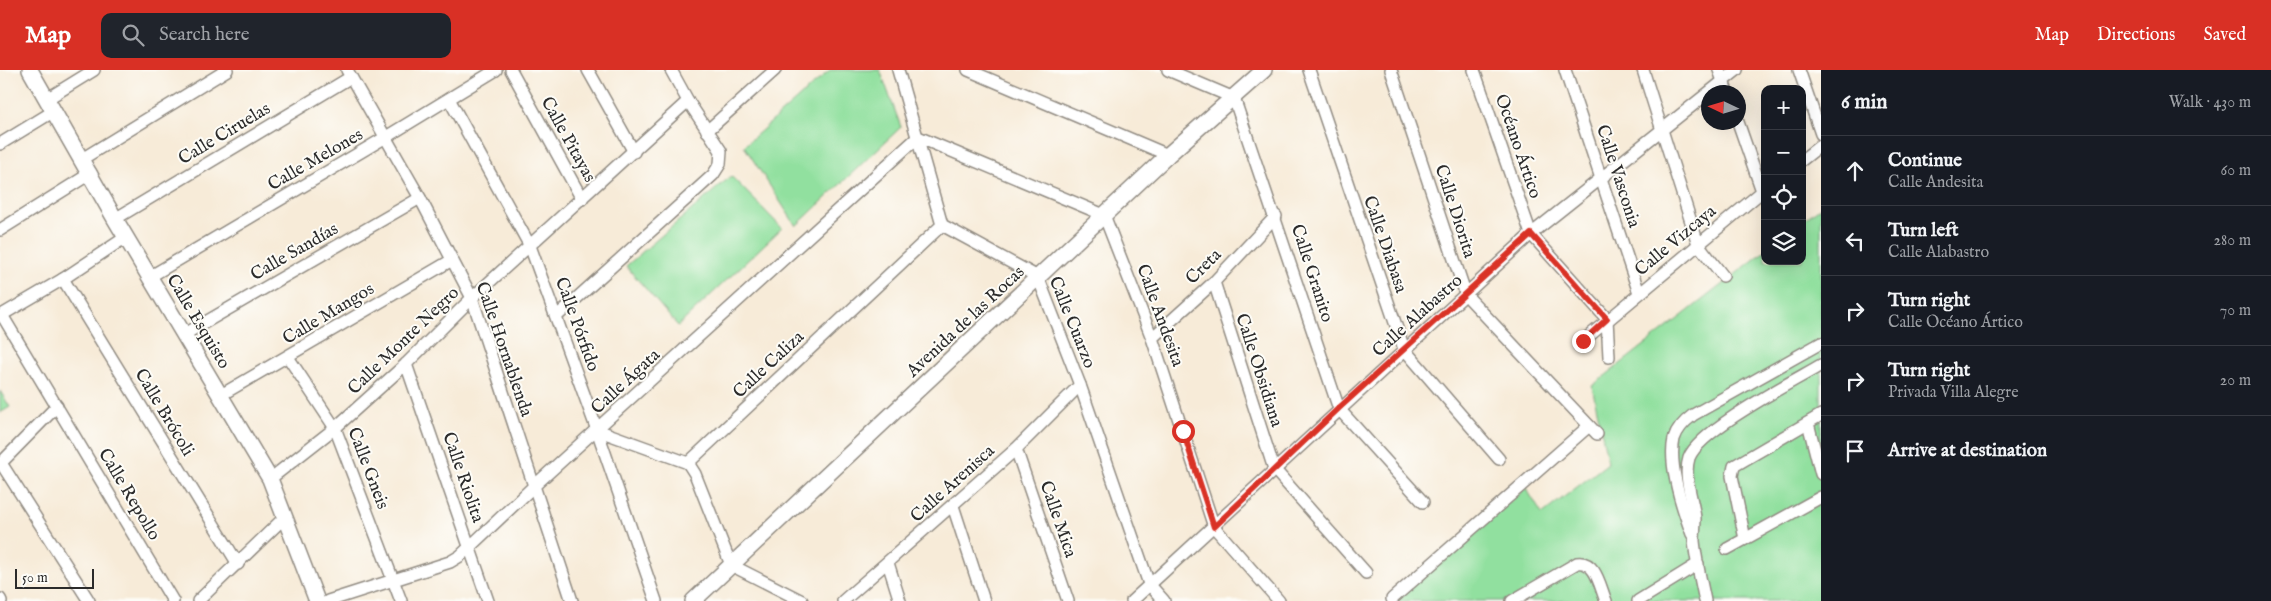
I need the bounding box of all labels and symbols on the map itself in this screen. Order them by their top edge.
north arrow [1701,85,1746,130]
street label: Océano Ártico [1489,91,1548,202]
street label: Calle Pitayas [535,93,601,187]
street label: Calle Ciruelas [175,98,275,171]
street label: Calle Vasconia [1590,122,1645,231]
street label: Calle Melones [264,124,368,197]
street label: Calle Diorita [1429,162,1481,261]
street label: Calle Diabasa [1357,193,1412,296]
street label: Calle Vizcaya [1631,200,1722,282]
street label: Calle Sandías [247,218,343,287]
street label: Calle Granito [1285,222,1338,326]
street label: Creta [1181,244,1227,290]
street label: Avenida de las Rocas [901,261,1030,384]
street label: Calle Andesita [1130,261,1189,370]
street label: Calle Alabastro [1368,269,1468,363]
street label: Calle Esquisto [160,270,235,374]
street label: Calle Cuarzo [1043,273,1101,372]
street label: Calle Pórfido [549,274,604,375]
street label: Calle Mangos [279,278,379,351]
street label: Calle Hornablenda [470,279,537,420]
street label: Calle Monte Negro [343,282,465,400]
street label: Calle Obsidiana [1229,311,1288,430]
street label: Calle Caliza [729,326,810,404]
route end [1572,330,1595,353]
street label: Calle Ágata [585,343,666,420]
street label: Calle Brócoli [129,365,199,461]
route start [1172,420,1195,443]
street label: Calle Gneis [341,424,394,513]
street label: Calle Riolita [436,429,489,526]
street label: Calle Arenisca [906,440,1000,528]
street label: Calle Repollo [92,445,165,545]
street label: Calle Mica [1034,478,1082,561]
scale bar [15,566,94,589]

